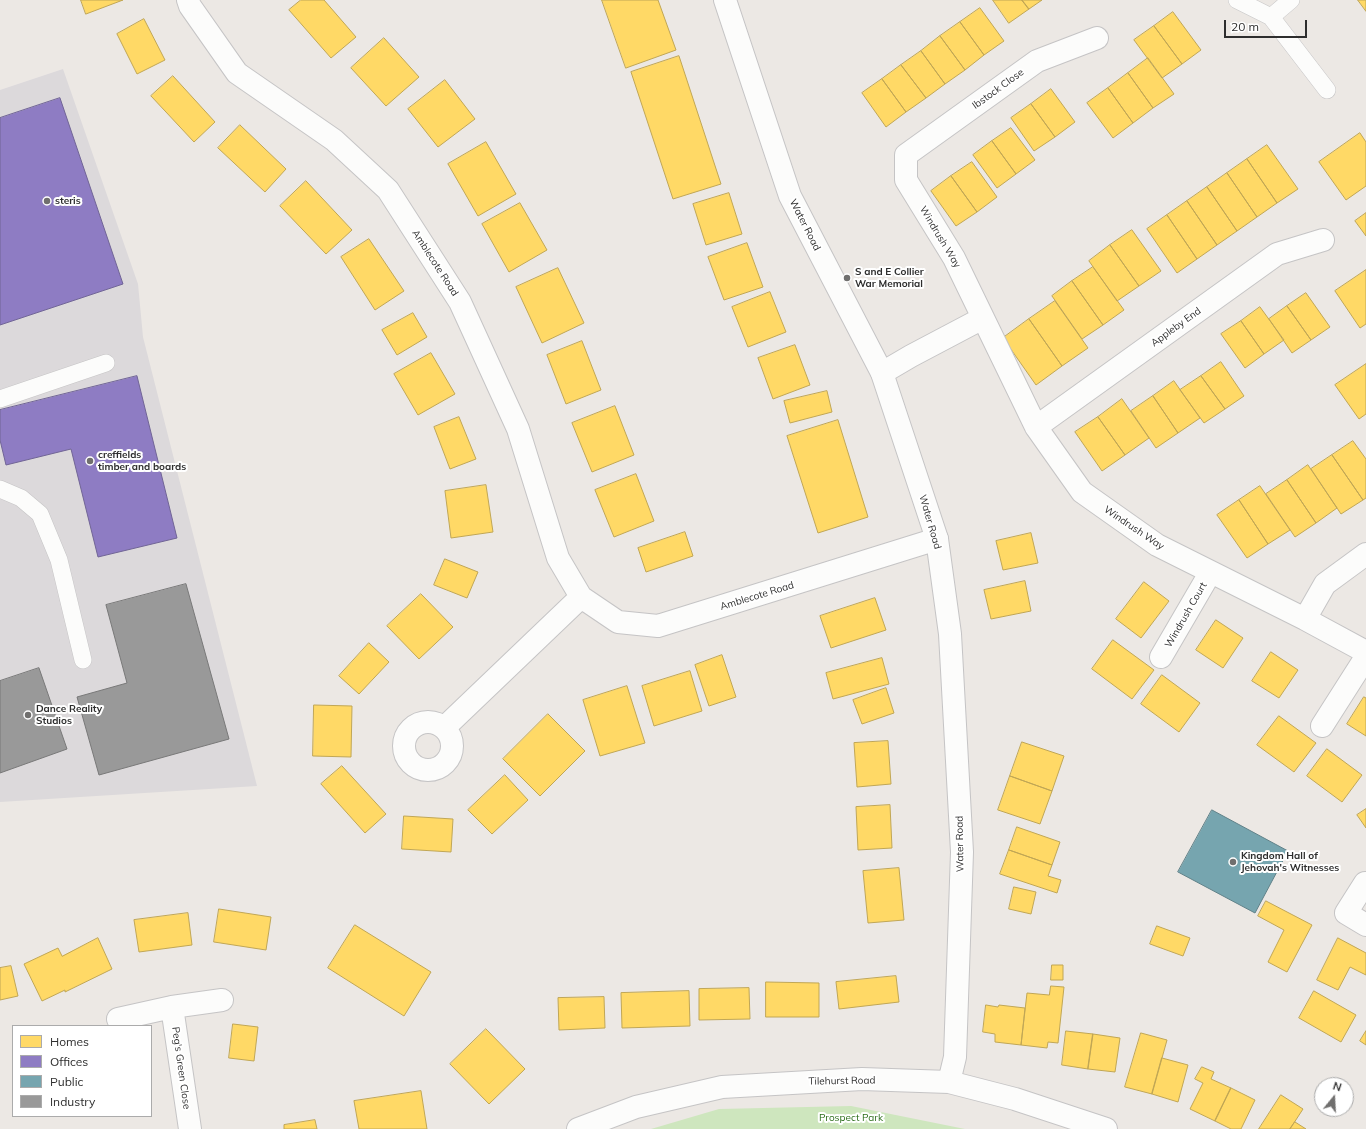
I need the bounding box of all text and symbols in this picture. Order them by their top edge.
scale bar [1226,12,1309,38]
text: 20 m [1231,19,1259,34]
street label: Ibstock Close [970,66,1026,112]
place label: steris [55,195,81,207]
marker: steris [42,196,52,206]
street label: Water Road [787,197,823,253]
street label: Windrush Way [917,204,963,270]
street label: Amblecote Road [409,228,461,298]
place label: S and E Collier War Memorial [855,266,924,290]
marker: S and E Collier War Memorial [842,273,852,283]
street label: Appleby End [1149,305,1203,349]
place label: creffields timber and boards [98,449,186,472]
marker: creffields timber and boards [85,456,95,466]
street label: Water Road [916,493,944,551]
street label: Windrush Way [1102,503,1166,553]
street label: Amblecote Road [719,579,795,613]
street label: Windrush Court [1162,580,1210,650]
place label: Dance Reality Studios [36,703,102,726]
marker: Dance Reality Studios [23,710,33,720]
street label: Water Road [954,816,966,872]
place label: Kingdom Hall of Jehovah's Witnesses [1241,850,1339,874]
marker: Kingdom Hall of Jehovah's Witnesses [1228,857,1238,867]
legend [12,1025,152,1117]
street label: Peg's Green Close [169,1026,193,1110]
text: Homes [50,1034,89,1049]
text: Offices [50,1054,88,1069]
text: Public [50,1074,84,1089]
street label: Tilehurst Road [808,1074,876,1088]
north arrow [1314,1077,1354,1117]
text: N [1331,1079,1344,1094]
text: Industry [50,1094,95,1109]
park label: Prospect Park [819,1112,883,1124]

